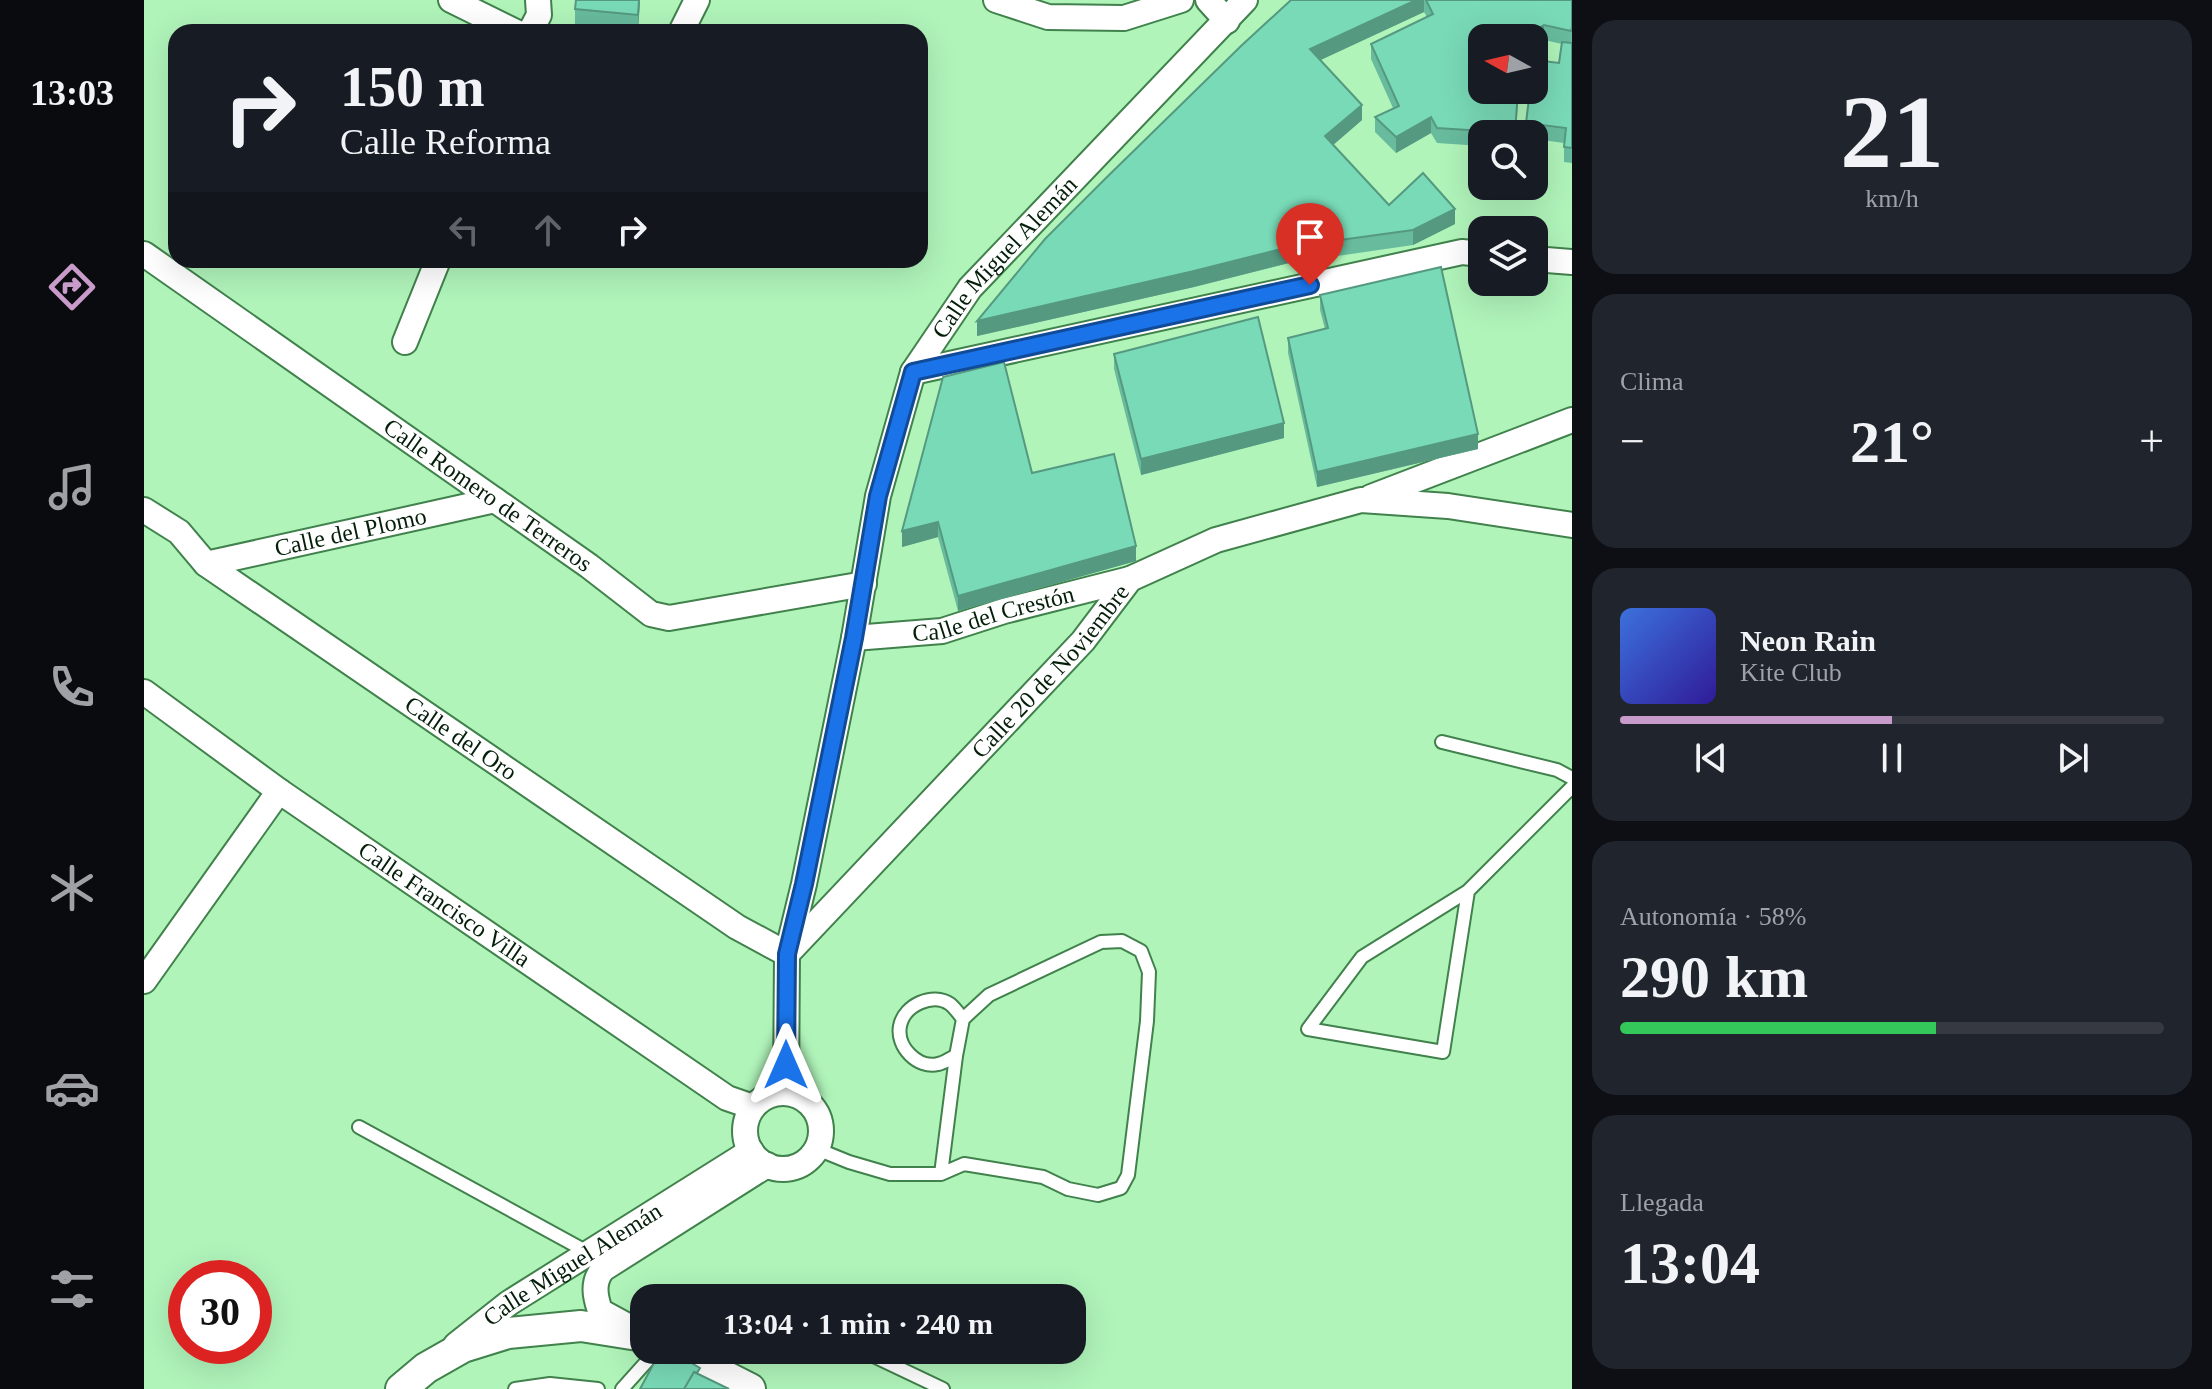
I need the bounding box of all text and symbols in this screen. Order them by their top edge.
north arrow [1468,24,1548,104]
map controls [1468,24,1548,296]
icon: right [208,56,312,160]
text: 150 m [340,56,485,118]
text: 13:03 [30,73,114,113]
text: 21 [1840,74,1944,189]
button: search [1468,120,1548,200]
text: Calle Reforma [340,122,551,162]
street label: Calle Miguel Alemán [927,171,1082,343]
text: km/h [1865,184,1919,213]
pin [1276,203,1344,285]
icon: left [442,208,486,252]
icon: ahead [526,208,570,252]
icon: right [610,208,654,252]
icon: arrive [1288,215,1332,259]
button: layers [1468,216,1548,296]
icon: directions [44,259,100,315]
text: Clima [1620,367,1684,396]
text: 21° [1850,409,1934,475]
street label: Calle Romero de Terreros [379,413,597,577]
text: − [1620,417,1645,466]
text: + [2139,417,2164,466]
icon: music [44,459,100,515]
street label: Calle del Plomo [272,503,429,561]
street label: Calle 20 de Noviembre [967,579,1134,763]
street label: Calle del Crestón [911,581,1077,646]
text: Neon Rain [1740,624,1876,657]
text: Kite Club [1740,658,1842,687]
icon: phone [44,659,100,715]
street label: Calle del Oro [400,691,522,785]
icon: previous [1689,736,1733,780]
icon: pause [1870,736,1914,780]
icon: next [2051,736,2095,780]
street label: Calle Francisco Villa [354,837,535,972]
icon: climate [44,860,100,916]
text: Autonomía · 58% [1620,902,1806,931]
text: 290 km [1620,944,1808,1010]
position arrow [744,1023,828,1107]
icon: car [44,1060,100,1116]
text: Llegada [1620,1188,1704,1217]
street label: Calle Miguel Alemán [478,1197,666,1331]
text: 13:04 [1620,1230,1760,1296]
speed limit sign: 30 [168,1260,272,1364]
icon: filters [44,1261,100,1317]
text: 13:04 · 1 min · 240 m [723,1307,993,1340]

